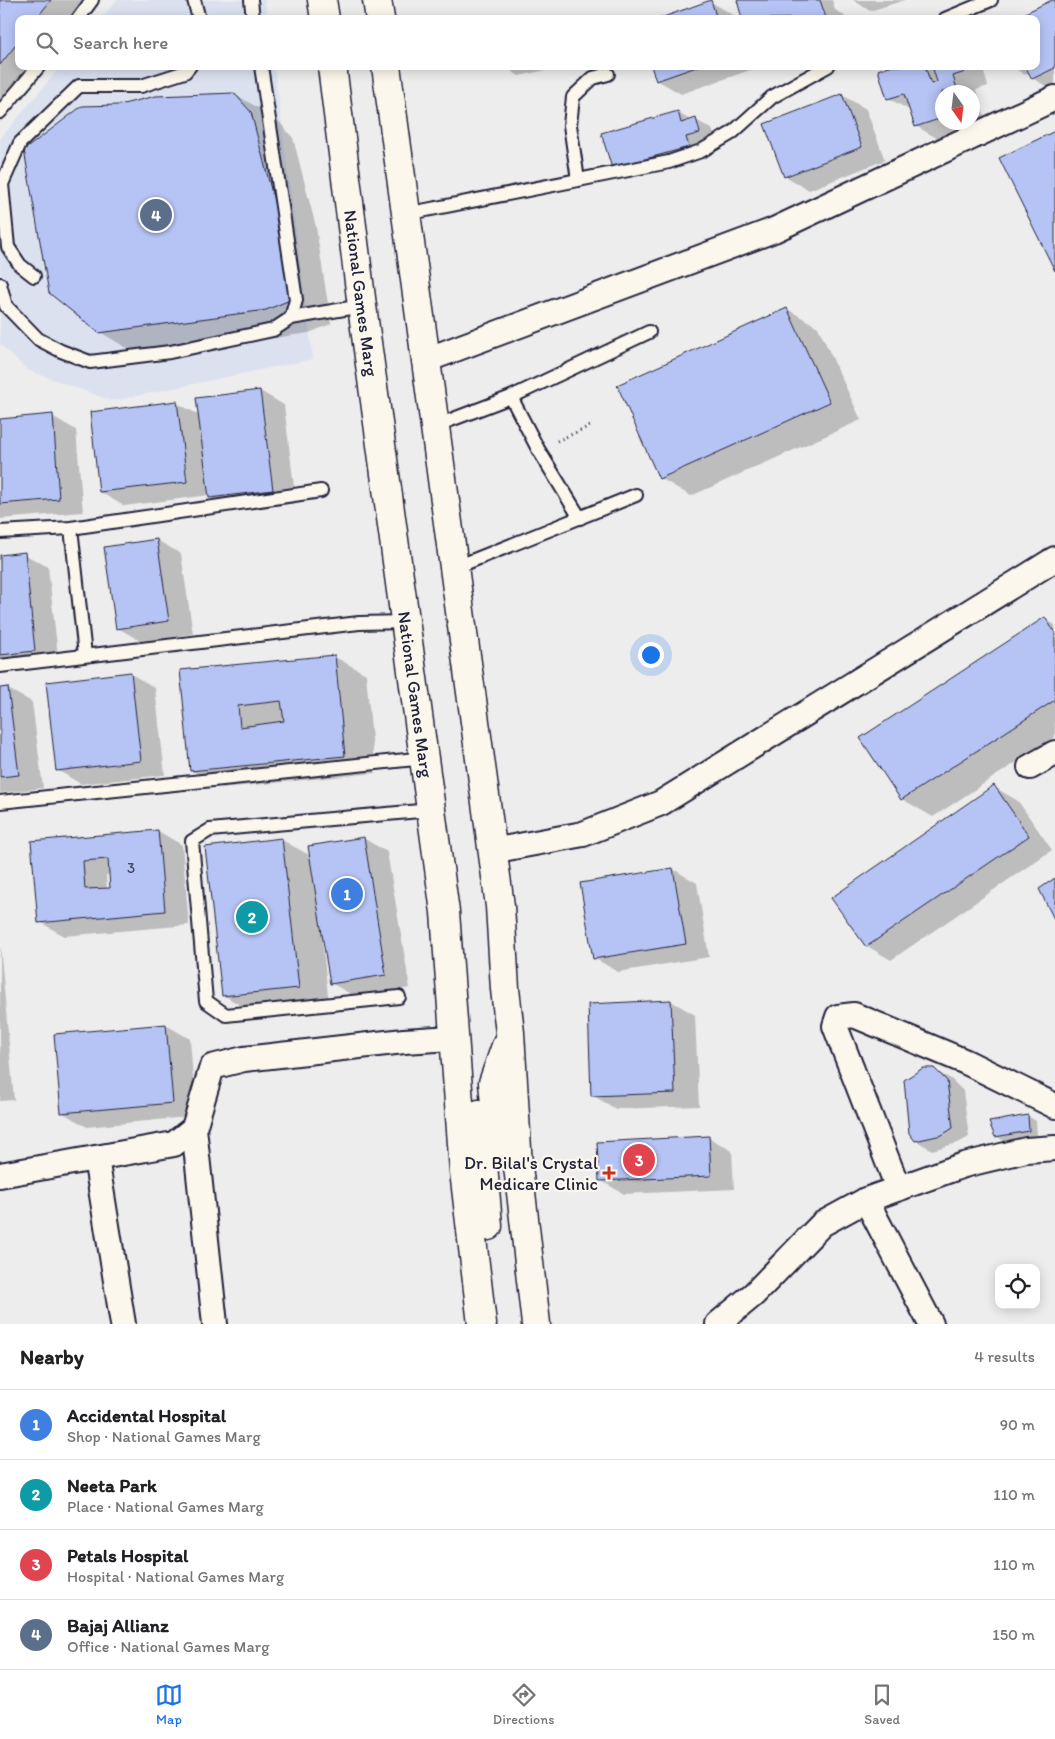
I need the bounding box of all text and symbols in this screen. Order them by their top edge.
search box [15,15,1040,70]
icon: search [33,29,61,57]
text: Search here [73,31,168,54]
north arrow [935,85,980,130]
pin: 4 [140,196,172,234]
street label: National Games Marg [339,209,383,379]
street label: National Games Marg [393,610,438,780]
your location [638,642,664,668]
house number: 3 [127,859,135,877]
pin: 1 [331,875,363,913]
pin: 2 [236,898,268,936]
pin: 3 [623,1141,655,1179]
place label: Dr. Bilal's Crystal Medicare Clinic [464,1152,598,1195]
marker: Dr. Bilal's Crystal Medicare Clinic [602,1166,616,1180]
map controls [995,1264,1040,1309]
button: locate [995,1264,1040,1309]
text: Nearby [20,1344,84,1369]
text: 4 results [974,1347,1035,1366]
text: Accidental Hospital [67,1404,226,1427]
text: 1 [32,1415,40,1434]
text: 90 m [1000,1415,1035,1434]
text: Shop · National Games Marg [67,1427,261,1446]
text: Neeta Park [67,1474,157,1497]
text: 2 [32,1485,40,1504]
text: 110 m [993,1485,1035,1504]
text: Place · National Games Marg [67,1497,264,1516]
text: Petals Hospital [67,1544,188,1567]
text: 3 [32,1555,40,1574]
text: 110 m [993,1555,1035,1574]
text: Hospital · National Games Marg [67,1567,284,1586]
text: Bajaj Allianz [67,1614,169,1637]
text: 4 [31,1625,41,1644]
text: 150 m [992,1625,1035,1644]
text: Office · National Games Marg [67,1637,269,1656]
tab: Map [155,1681,183,1728]
tab: Directions [493,1681,554,1728]
tab: Saved [864,1681,900,1728]

